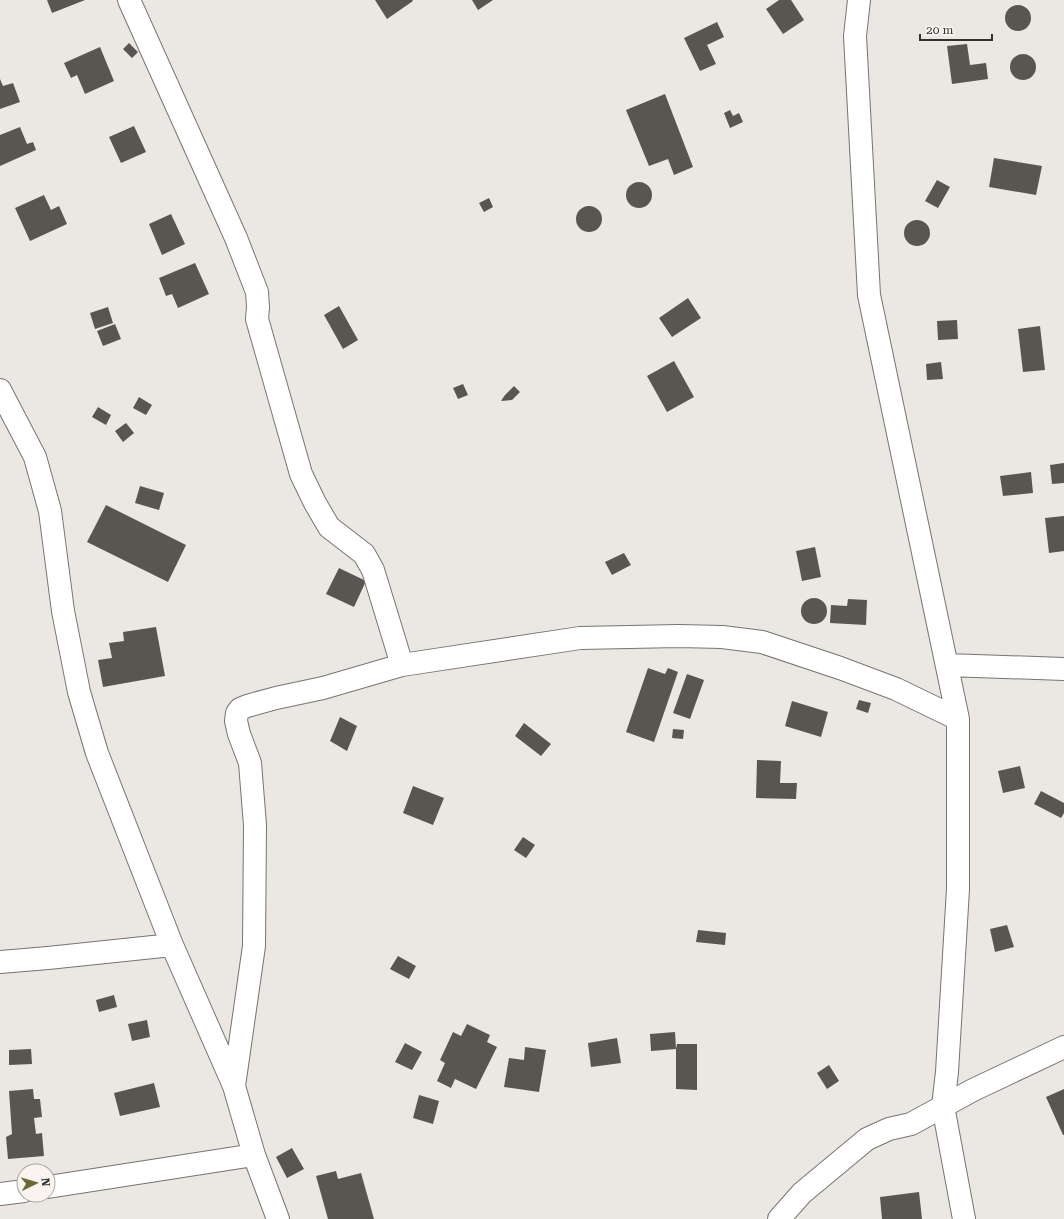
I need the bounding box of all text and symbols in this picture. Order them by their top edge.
scale bar [920,16,992,42]
text: 20 m [926,23,953,37]
north arrow [16,1163,56,1203]
text: N [39,1177,52,1187]

